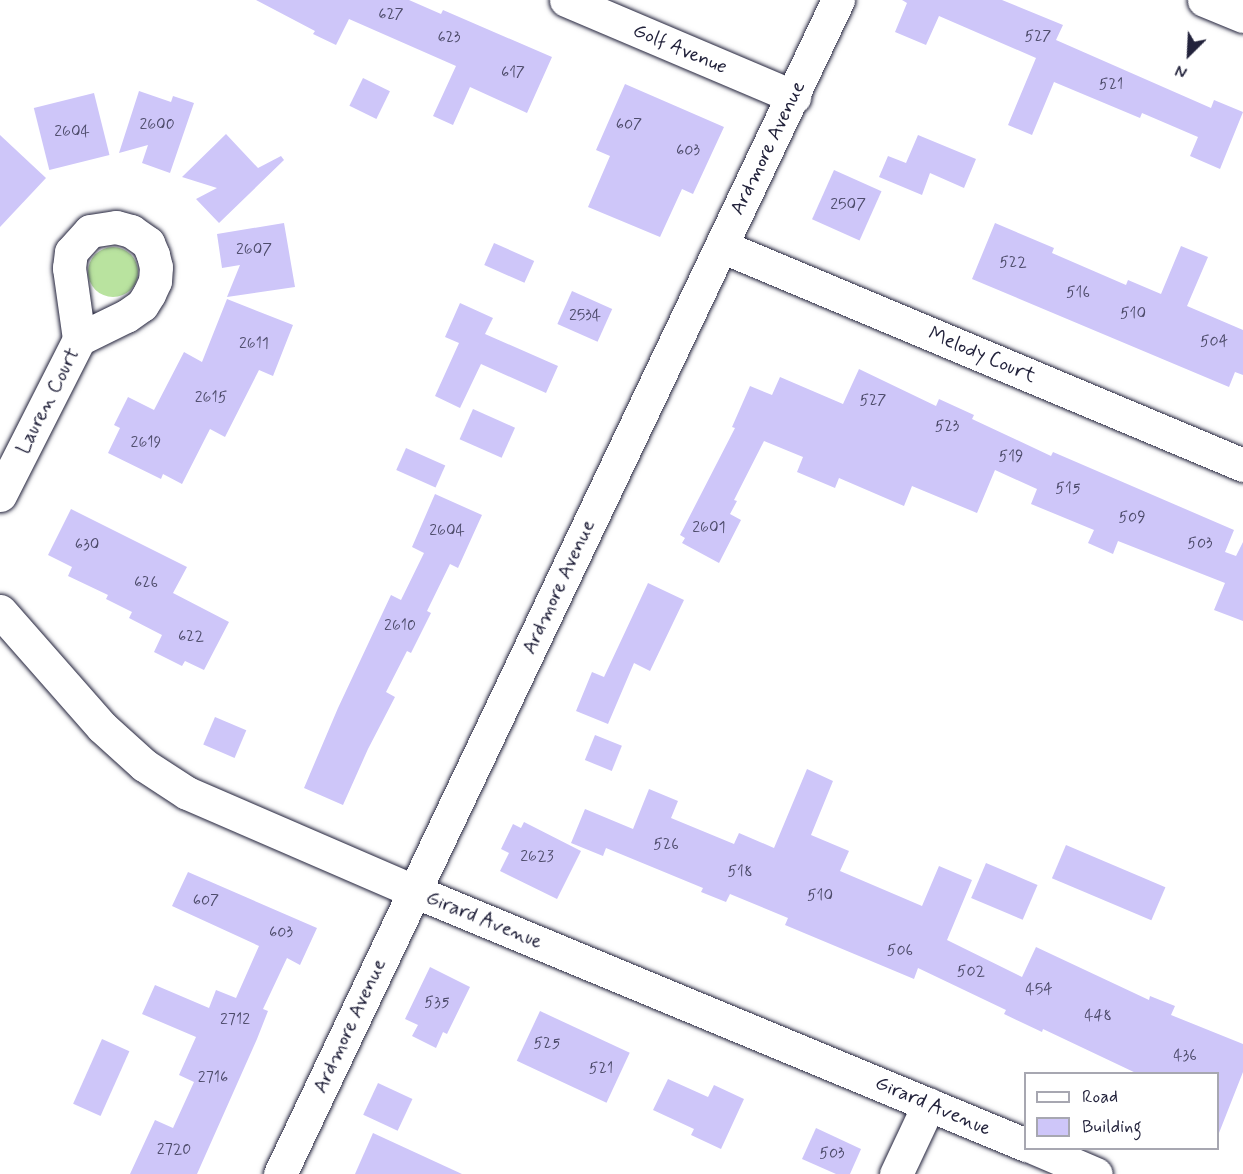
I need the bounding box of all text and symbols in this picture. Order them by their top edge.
house number: 627 [378,5,404,25]
street label: Golf Avenue [628,18,732,80]
north arrow [1159,24,1219,84]
house number: 527 [1025,27,1051,47]
house number: 623 [437,28,461,48]
text: N [1172,59,1191,83]
house number: 617 [501,63,525,83]
house number: 521 [1099,75,1123,95]
street label: Ardmore Avenue [725,77,811,219]
house number: 2600 [139,115,175,135]
house number: 607 [616,115,642,135]
house number: 2604 [54,122,90,142]
house number: 603 [676,141,700,161]
house number: 2507 [830,195,866,215]
house number: 2607 [236,240,272,260]
house number: 522 [999,253,1027,273]
house number: 516 [1066,283,1090,303]
house number: 510 [1120,304,1146,324]
house number: 2534 [569,306,601,326]
street label: Melody Court [925,322,1039,388]
house number: 504 [1200,332,1228,352]
house number: 2611 [239,334,269,354]
street label: Lauren Court [11,344,85,458]
house number: 2615 [195,388,227,408]
house number: 527 [860,391,886,411]
house number: 523 [935,417,959,437]
house number: 2619 [131,433,161,453]
house number: 519 [999,447,1023,467]
house number: 515 [1055,479,1081,499]
house number: 509 [1118,508,1146,528]
street label: Ardmore Avenue [517,516,601,658]
house number: 2601 [692,518,726,538]
house number: 2604 [429,521,465,541]
house number: 503 [1187,534,1213,554]
house number: 630 [75,535,99,555]
house number: 626 [134,573,158,593]
house number: 2610 [384,616,416,636]
house number: 622 [178,627,204,647]
house number: 526 [653,835,679,855]
house number: 2623 [520,847,554,867]
house number: 518 [727,862,753,882]
street label: Girard Avenue [423,886,545,954]
house number: 510 [807,886,833,906]
house number: 607 [193,891,219,911]
house number: 603 [269,923,293,943]
house number: 506 [887,941,913,961]
street label: Ardmore Avenue [308,955,392,1097]
house number: 502 [957,962,985,982]
house number: 454 [1025,980,1053,1000]
house number: 535 [424,993,450,1013]
house number: 448 [1084,1006,1112,1026]
house number: 2712 [220,1010,250,1030]
house number: 525 [534,1034,560,1054]
house number: 436 [1173,1046,1197,1066]
house number: 521 [589,1059,613,1079]
house number: 2716 [198,1068,228,1088]
street label: Girard Avenue [872,1071,994,1141]
legend [1024,1072,1219,1150]
text: Road [1082,1085,1118,1109]
text: Building [1082,1115,1142,1139]
house number: 2720 [157,1140,191,1160]
house number: 503 [819,1144,845,1164]

